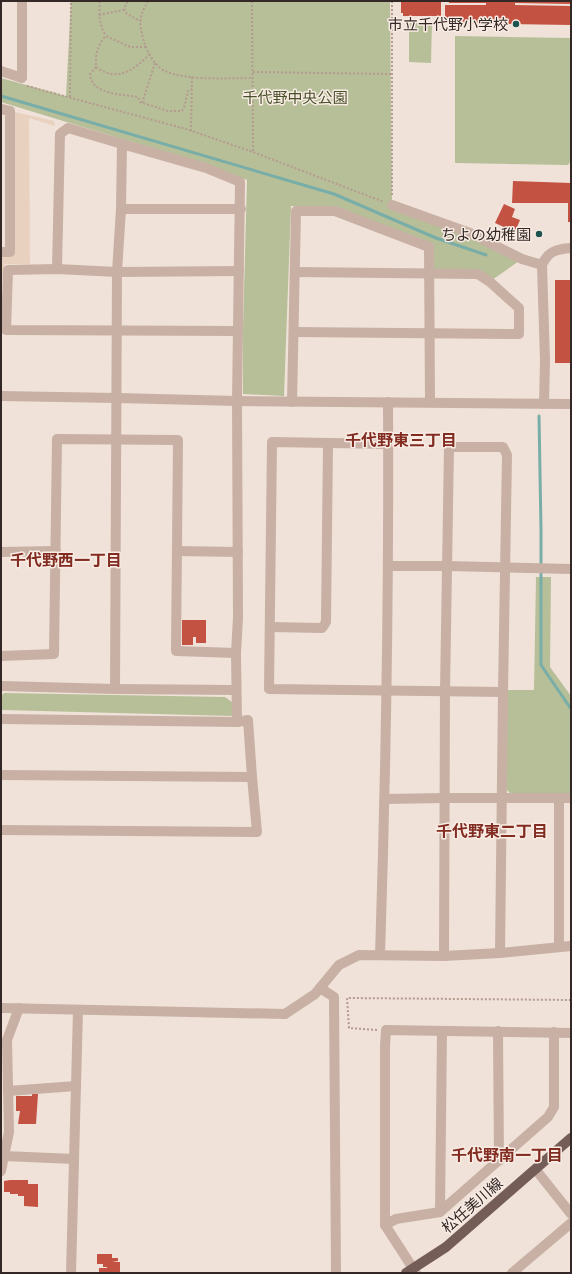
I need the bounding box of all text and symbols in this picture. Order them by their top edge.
place label: 市立千代野小学校 [388,15,508,34]
marker: 市立千代野小学校 [511,19,521,29]
park label: 千代野中央公園 [242,88,348,107]
place label: ちよの幼稚園 [441,225,531,244]
marker: ちよの幼稚園 [534,229,544,239]
district label: 千代野東三丁目 [345,430,457,451]
district label: 千代野西一丁目 [10,550,122,571]
district label: 千代野東二丁目 [436,821,548,842]
district label: 千代野南一丁目 [451,1145,563,1166]
street label: 松任美川線 [437,1173,507,1237]

